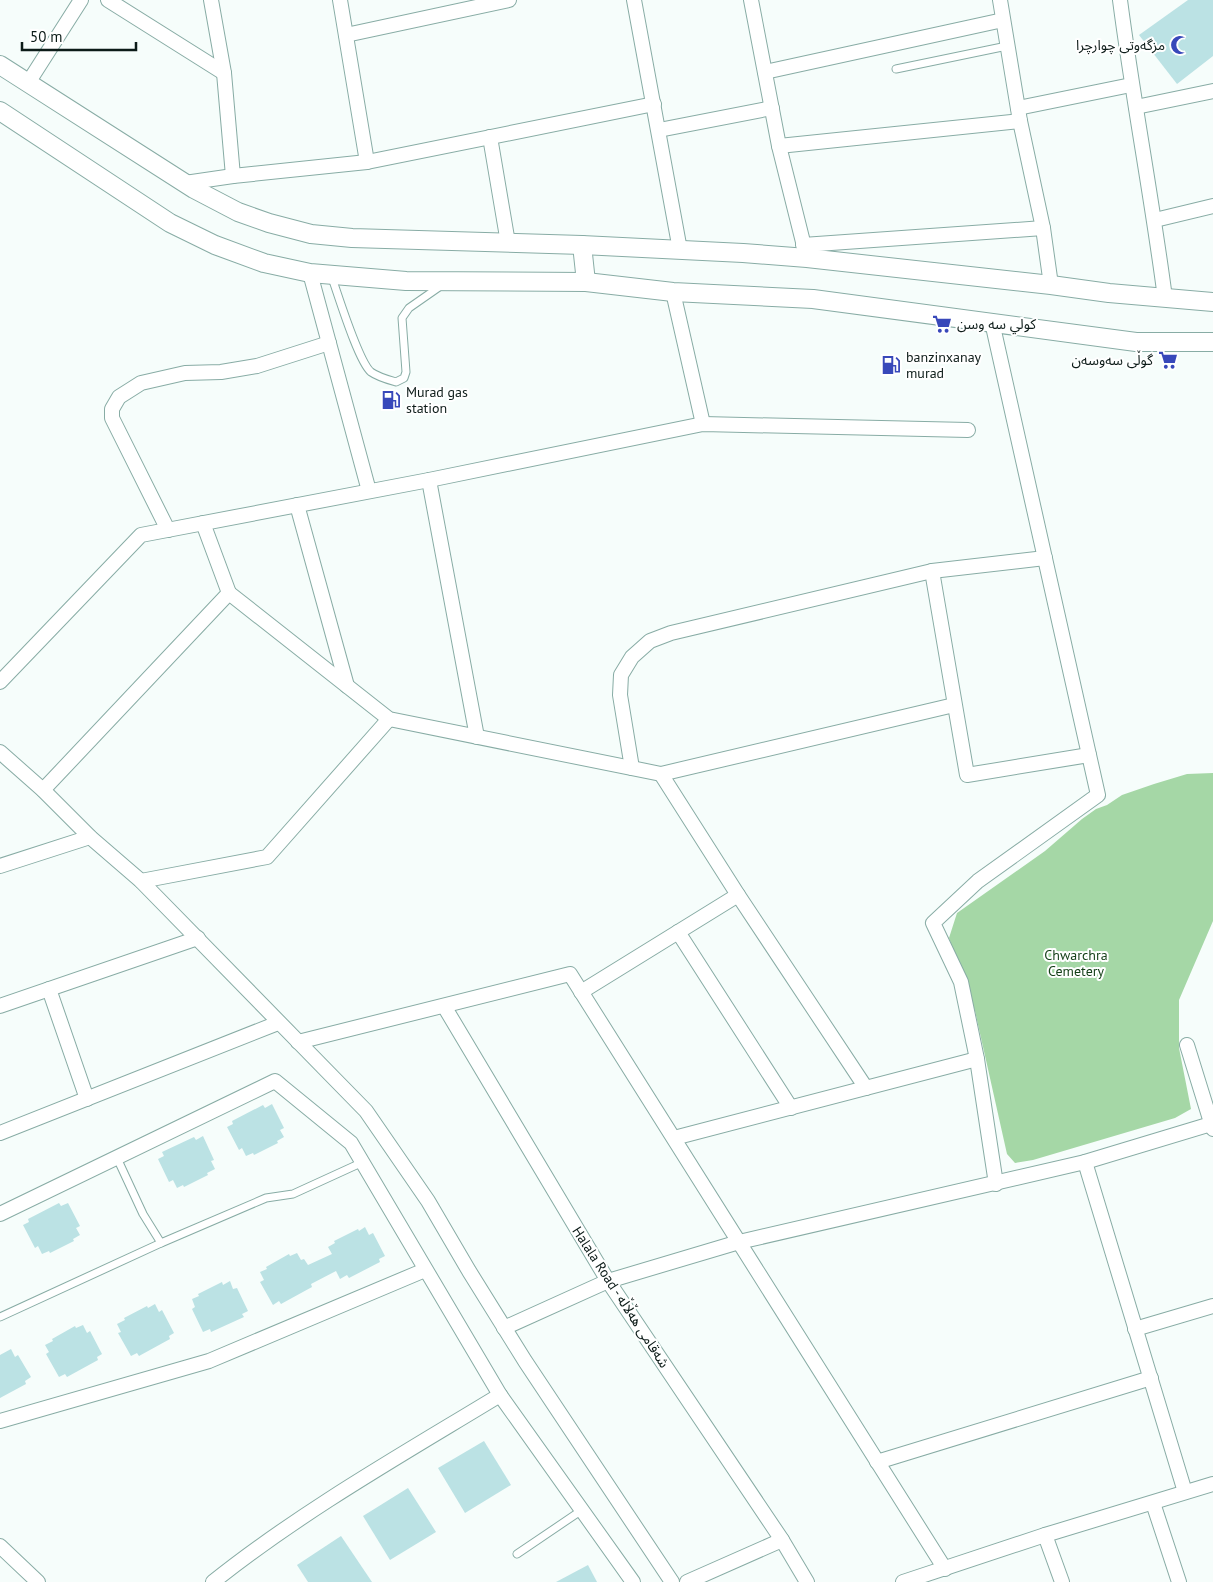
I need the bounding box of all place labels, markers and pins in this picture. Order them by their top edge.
mosque icon: مزگەوتی چوارچرا [1169,34,1191,56]
place label: مزگەوتی چوارچرا [1076,36,1165,55]
supermarket icon: كولي سه وسن [931,313,953,335]
place label: كولي سه وسن [957,315,1036,335]
place label: banzinxanay murad [906,348,982,382]
supermarket icon: گوڵی سەوسەن [1157,349,1179,371]
place label: گوڵی سەوسەن [1072,350,1153,369]
fuel station icon: banzinxanay murad [880,354,902,376]
place label: Murad gas station [406,383,468,417]
fuel station icon: Murad gas station [380,389,402,411]

